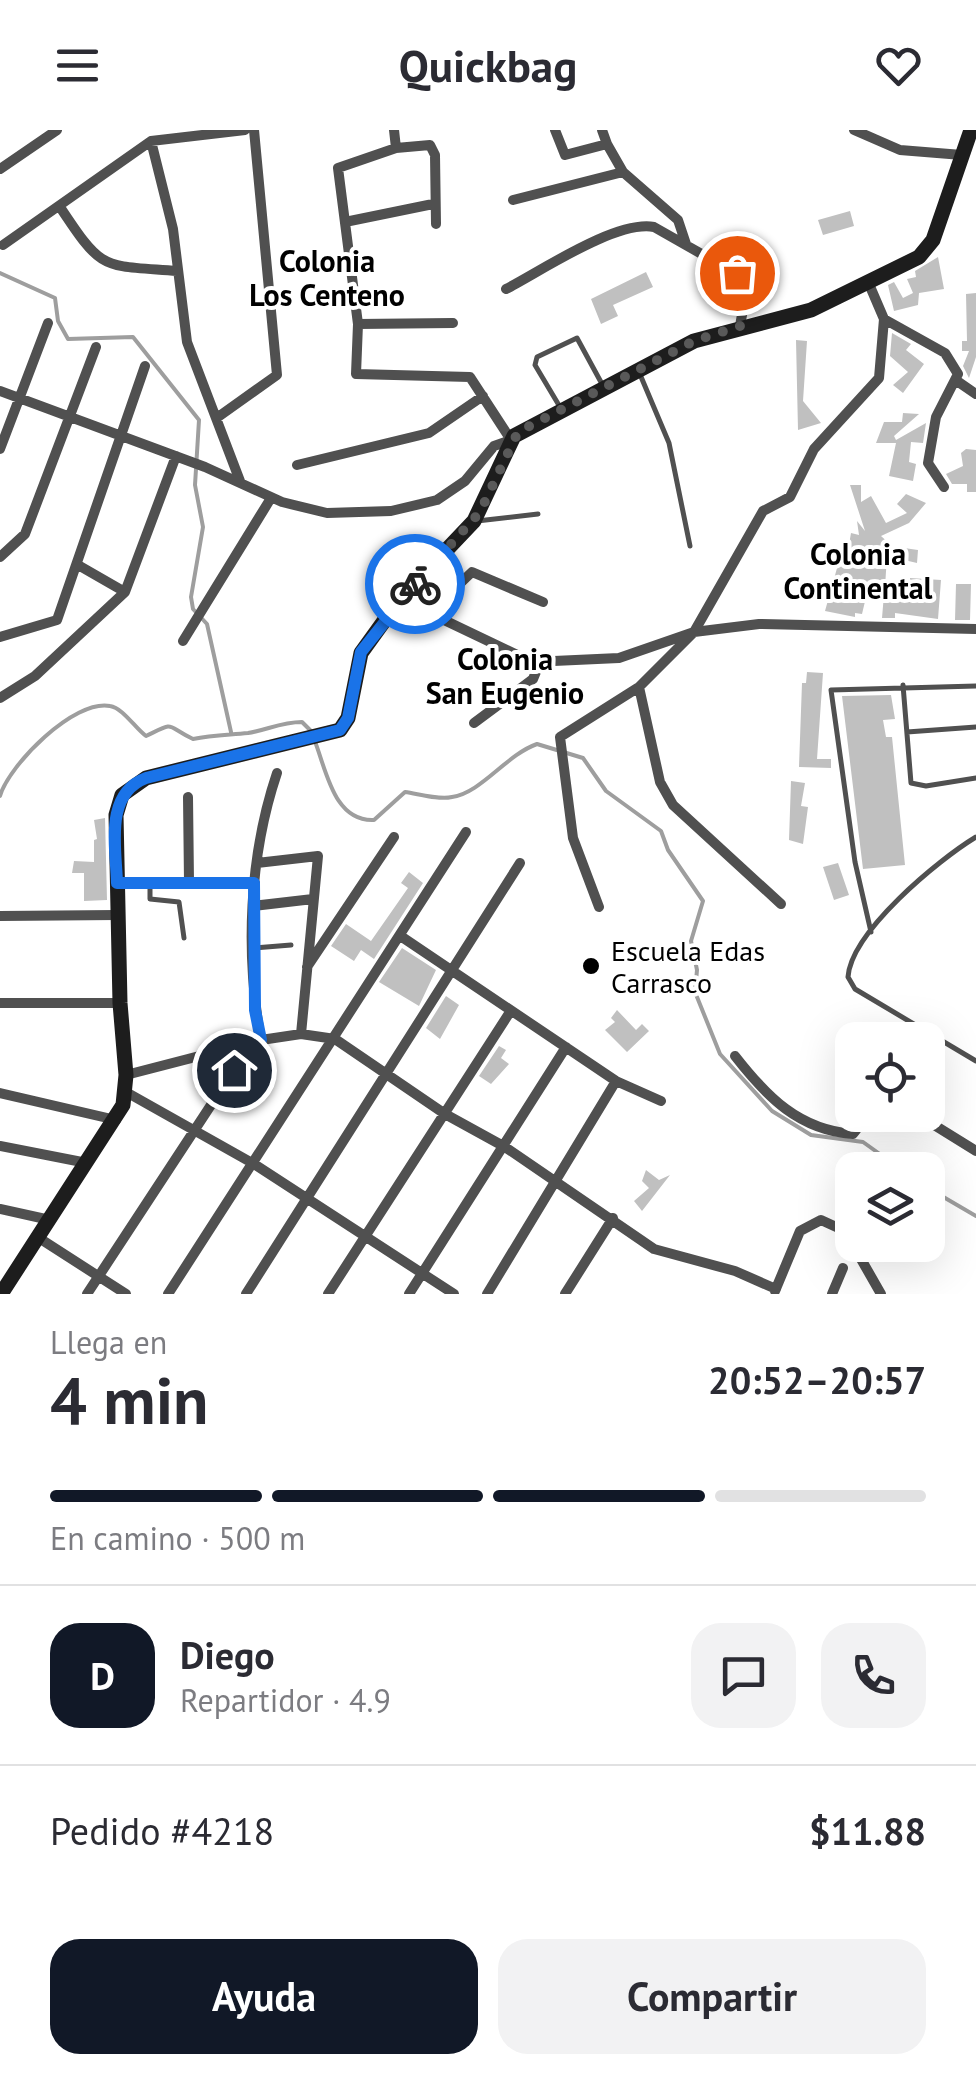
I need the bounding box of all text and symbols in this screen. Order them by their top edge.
text: Quickbag [399,36,577,94]
icon: menu [50,38,105,93]
icon: heart [871,38,926,93]
pin [695,231,780,316]
district label: Colonia Los Centeno [249,241,405,314]
icon: bag [710,246,765,301]
courier [365,534,465,634]
district label: Colonia Continental [784,534,933,607]
icon: bike [388,557,443,612]
district label: Colonia San Eugenio [426,639,584,712]
place label: Escuela Edas Carrasco [611,932,765,1001]
marker: Escuela Edas Carrasco [580,955,602,977]
map controls [835,1022,945,1262]
button: locate [835,1022,945,1132]
pin [192,1028,277,1113]
icon: home [207,1043,262,1098]
button: layers [835,1152,945,1262]
text: Llega en [50,1321,167,1363]
text: 20:52–20:57 [708,1355,926,1404]
text: 4 min [50,1358,209,1442]
text: En camino · 500 m [50,1517,305,1559]
button: chat [691,1623,796,1728]
button: phone [821,1623,926,1728]
text: Diego [180,1630,275,1679]
text: D [90,1651,115,1700]
text: Repartidor · 4.9 [180,1679,391,1721]
text: Pedido #4218 [50,1806,274,1855]
text: $11.88 [809,1806,926,1855]
button: Ayuda [50,1939,478,2054]
button: Compartir [498,1939,926,2054]

